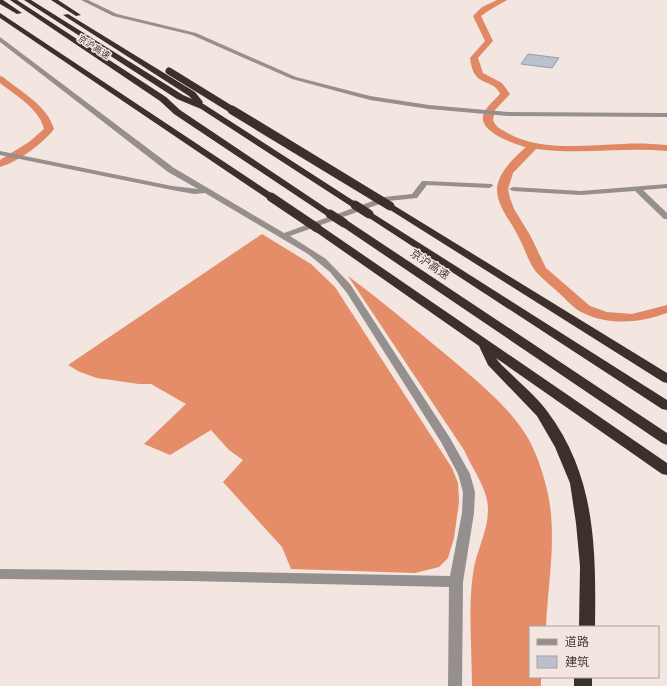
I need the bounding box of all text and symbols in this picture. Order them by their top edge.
street label: 京沪高速 [76,31,113,62]
street label: 京沪高速 [408,245,453,282]
legend [529,626,659,678]
text: 道路 [565,633,589,650]
text: 建筑 [565,653,589,670]

